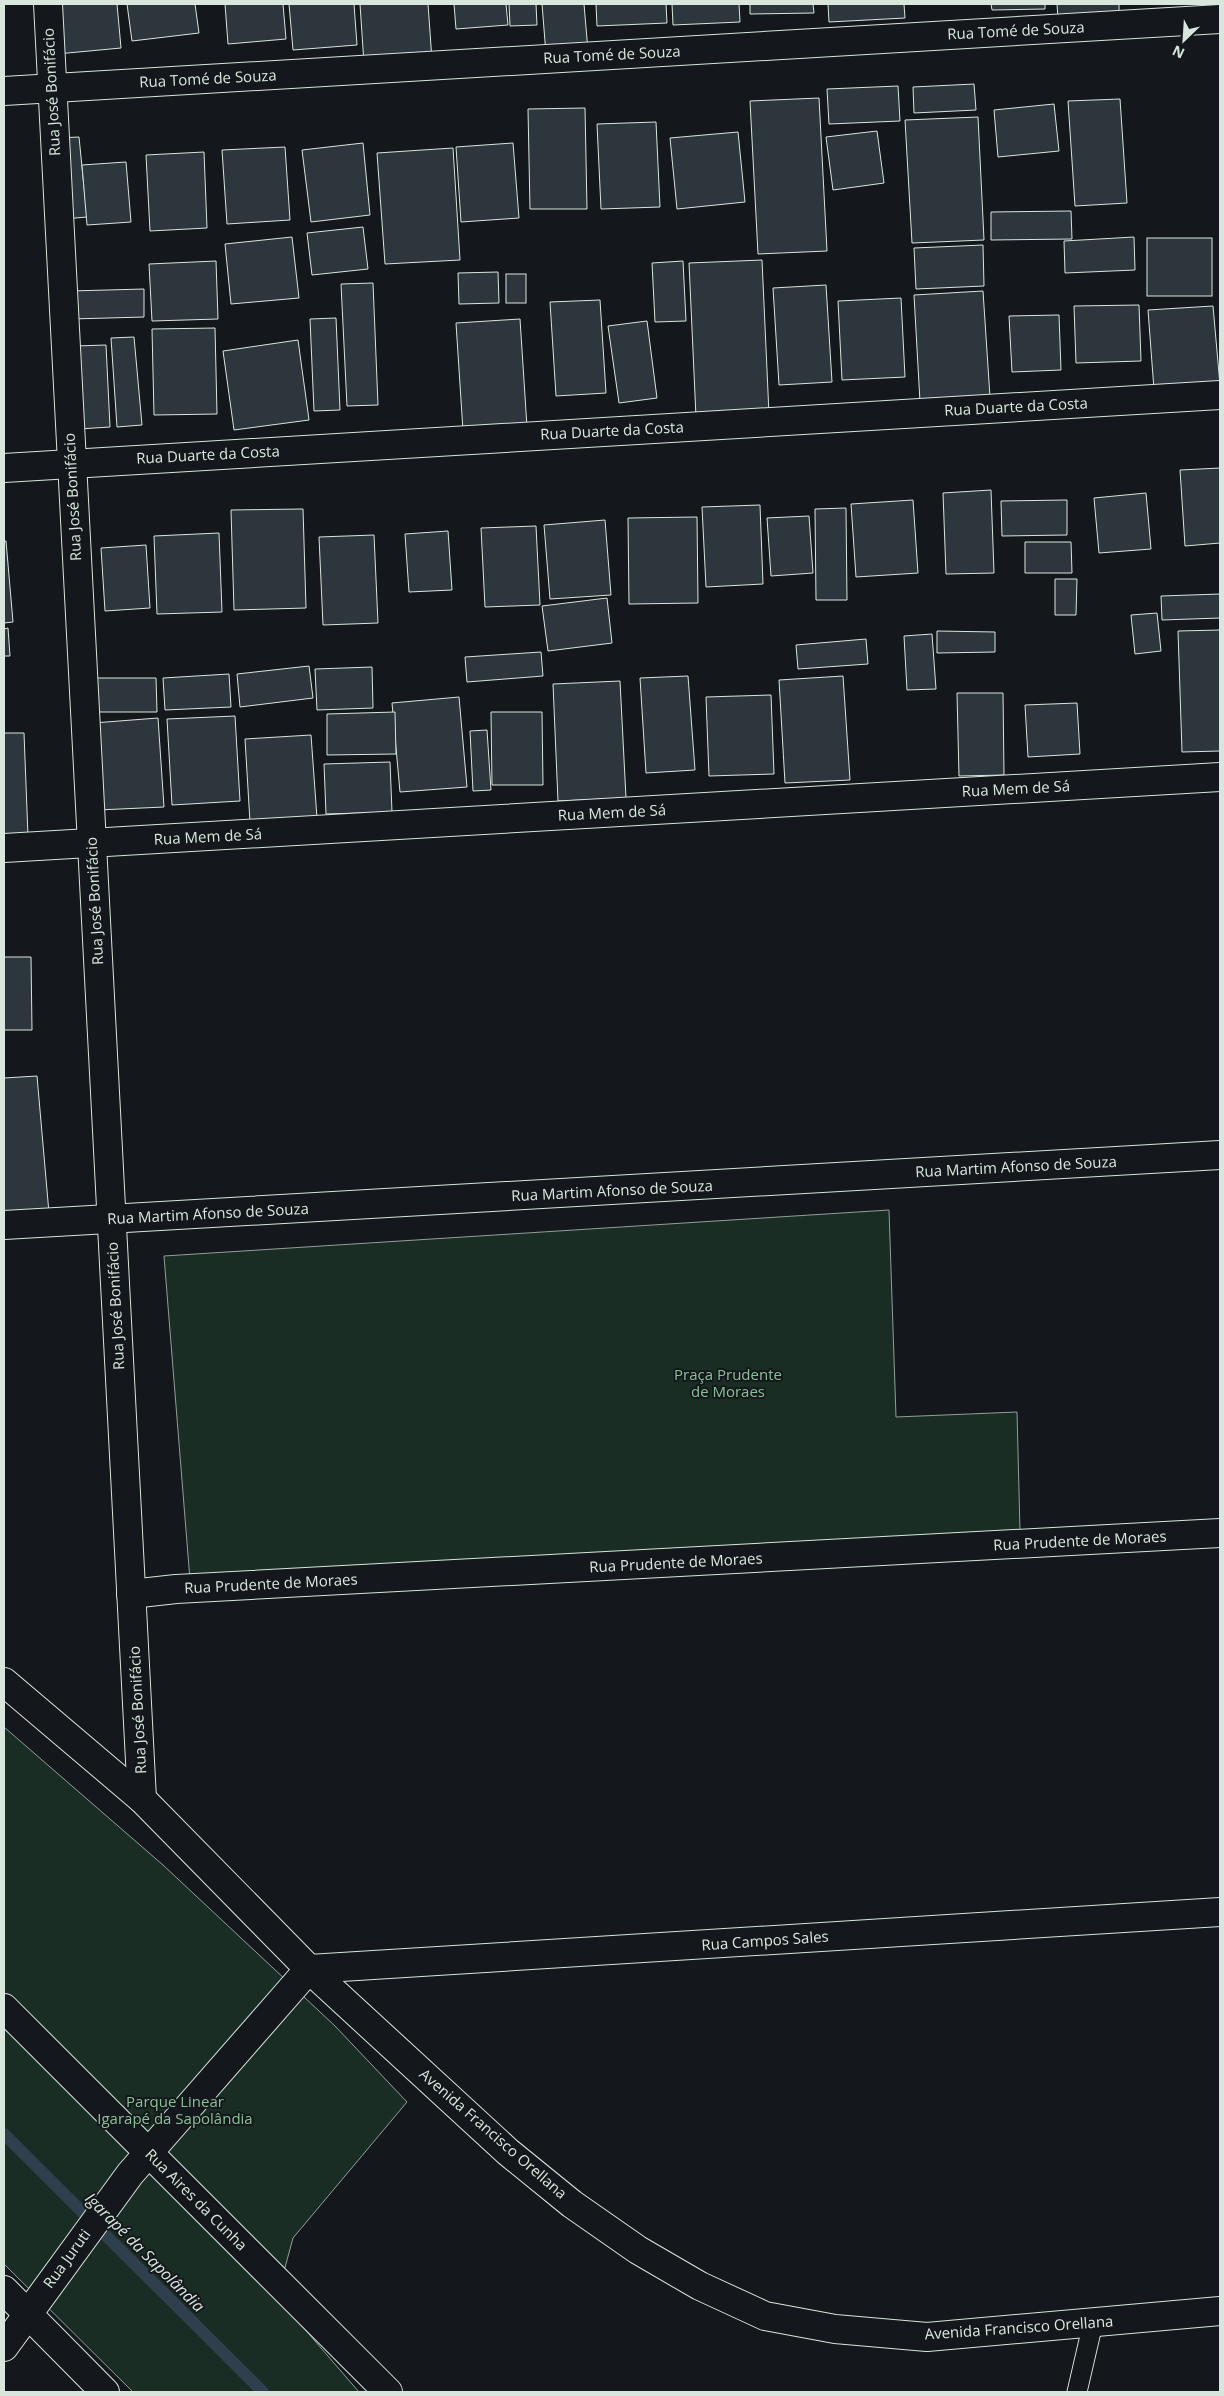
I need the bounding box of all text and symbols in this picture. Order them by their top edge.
north arrow [1159,15,1209,65]
street label: Rua Tomé de Souza [947,16,1085,44]
street label: Rua José Bonifácio [38,27,64,157]
street label: Rua Tomé de Souza [543,40,681,68]
text: N [1169,41,1187,63]
street label: Rua Tomé de Souza [139,64,277,92]
street label: Rua Duarte da Costa [944,392,1088,420]
street label: Rua Duarte da Costa [540,416,684,444]
street label: Rua José Bonifácio [59,432,85,562]
street label: Rua Duarte da Costa [136,440,280,468]
street label: Rua Mem de Sá [961,775,1071,801]
street label: Rua Mem de Sá [557,799,667,825]
street label: Rua Mem de Sá [153,823,263,849]
street label: Rua José Bonifácio [81,836,107,966]
street label: Rua Martim Afonso de Souza [915,1151,1117,1181]
street label: Rua Martim Afonso de Souza [511,1175,713,1205]
street label: Rua Martim Afonso de Souza [107,1198,309,1228]
street label: Rua José Bonifácio [102,1241,128,1371]
park label: Praça Prudente de Moraes [674,1364,782,1401]
street label: Rua Prudente de Moraes [993,1525,1167,1555]
street label: Rua Prudente de Moraes [589,1547,763,1577]
street label: Rua Prudente de Moraes [184,1568,358,1598]
street label: Rua José Bonifácio [124,1645,150,1775]
street label: Rua Campos Sales [701,1926,829,1954]
street label: Avenida Francisco Orellana [416,2064,572,2203]
park label: Parque Linear Igarapé da Sapolândia [97,2091,253,2128]
street label: Rua Aires da Cunha [141,2144,252,2255]
water label: Igarapé da Sapolândia [80,2187,210,2317]
street label: Rua Juruti [38,2225,94,2292]
street label: Avenida Francisco Orellana [924,2310,1114,2344]

